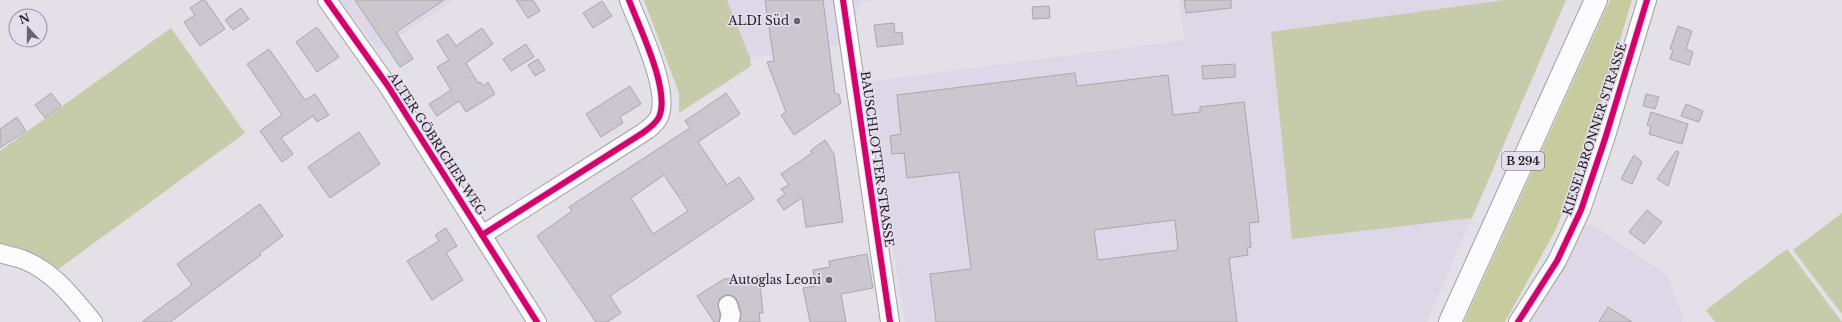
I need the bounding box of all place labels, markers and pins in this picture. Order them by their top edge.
place label: ALDI Süd [727,13,789,28]
marker: ALDI Süd [792,16,802,26]
place label: Autoglas Leoni [728,272,821,287]
marker: Autoglas Leoni [824,275,834,285]

